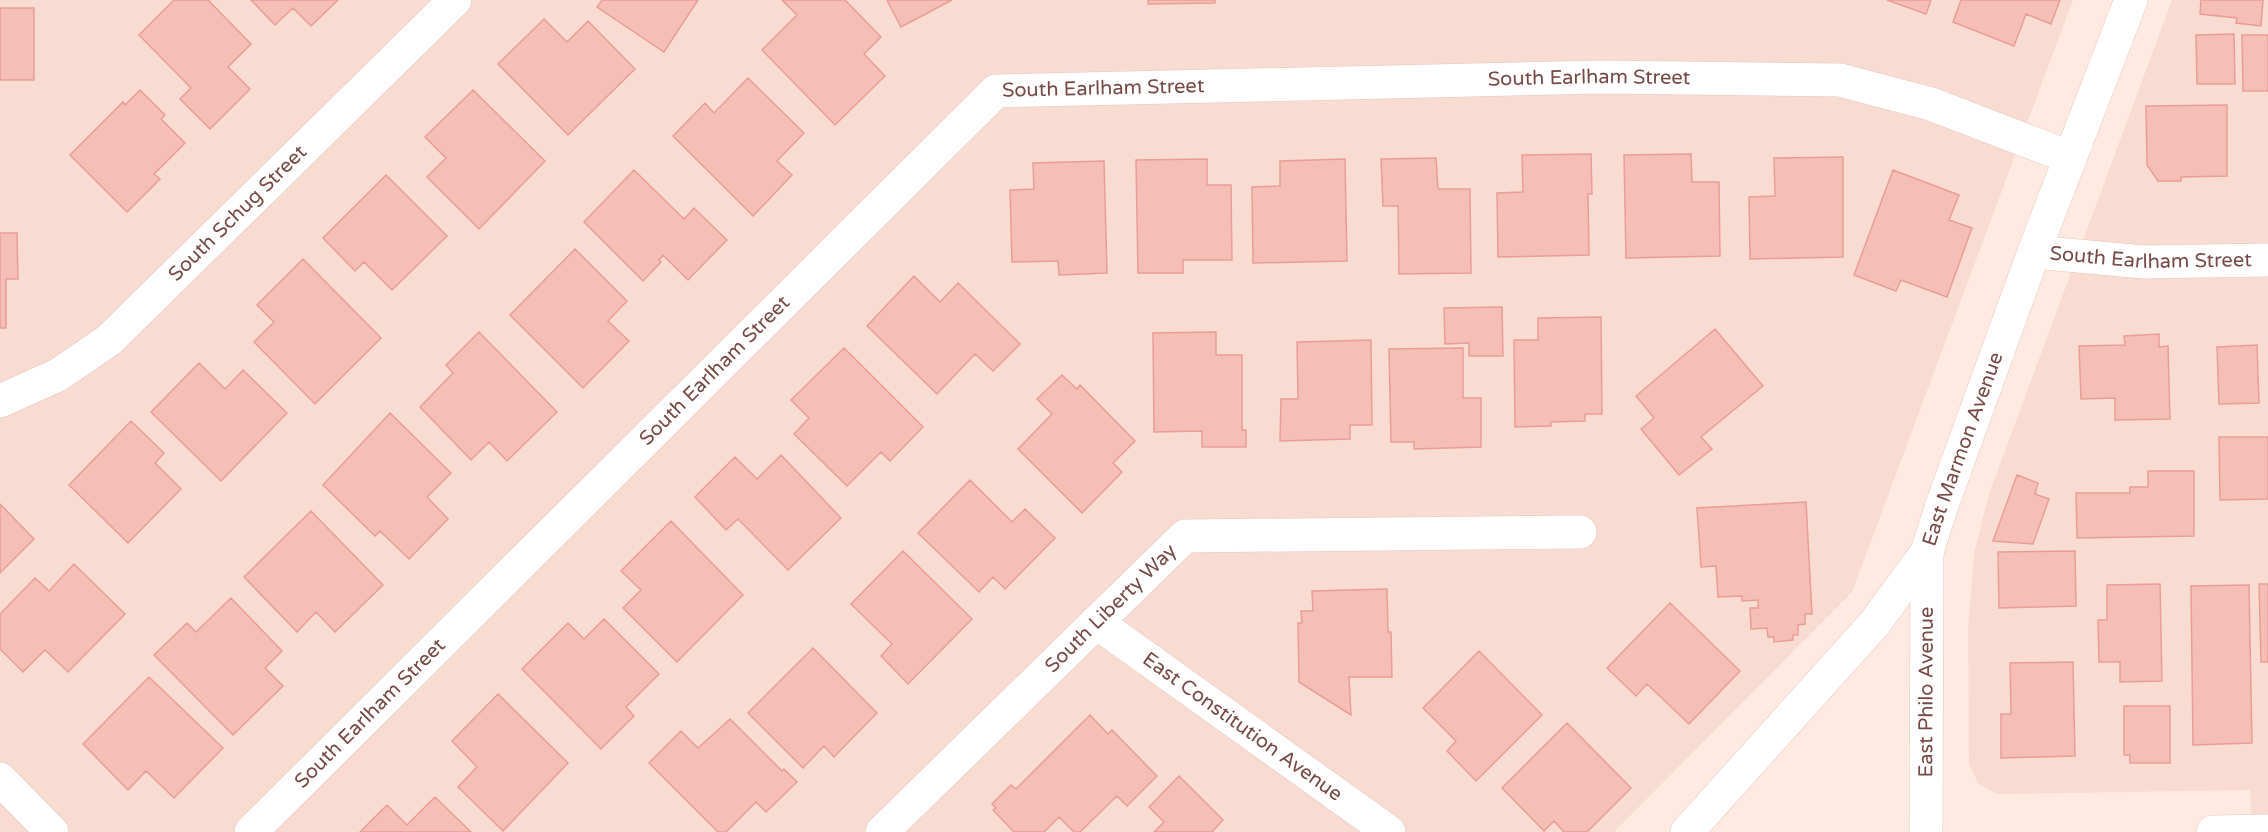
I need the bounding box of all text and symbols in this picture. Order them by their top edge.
street label: South Earlham Street [1488,65,1691,92]
street label: South Earlham Street [1002,74,1205,103]
street label: South Schug Street [164,140,312,286]
street label: South Earlham Street [2049,241,2252,274]
street label: South Earlham Street [634,291,795,451]
street label: East Marmon Avenue [1918,349,2009,549]
street label: South Liberty Way [1040,539,1182,678]
street label: East Philo Avenue [1914,607,1939,777]
street label: South Earlham Street [290,633,451,793]
street label: East Constitution Avenue [1138,647,1347,807]

